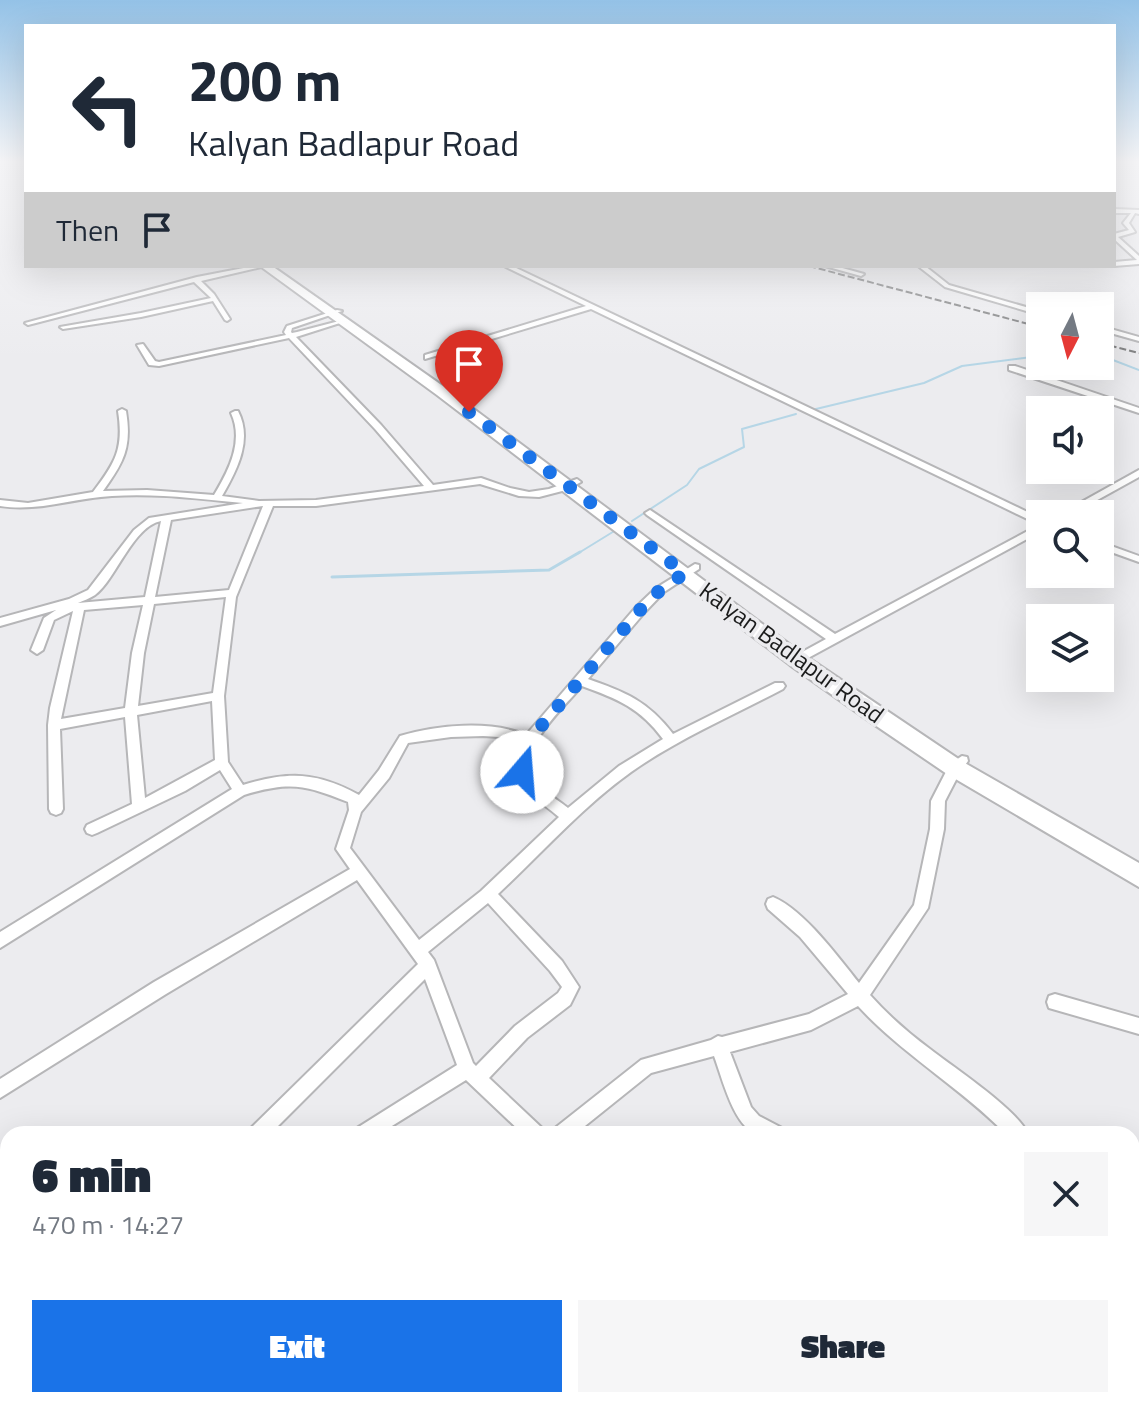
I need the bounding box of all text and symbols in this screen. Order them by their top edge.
text: 200 m [188,38,341,123]
icon: left [56,56,160,160]
text: Kalyan Badlapur Road [188,115,519,170]
text: Then [56,207,119,253]
icon: arrive [135,208,179,252]
north arrow [1026,292,1114,380]
map controls [1026,292,1114,692]
pin [435,330,503,412]
icon: arrive [447,342,491,386]
button: sound [1026,396,1114,484]
button: search [1026,500,1114,588]
street label: Kalyan Badlapur Road [692,573,892,731]
button: layers [1026,604,1114,692]
position arrow [480,730,564,814]
text: 6 min [32,1138,151,1211]
button: close [1024,1152,1108,1236]
text: 470 m · 14:27 [32,1205,184,1244]
button: Exit [32,1300,562,1392]
button: Share [578,1300,1108,1392]

